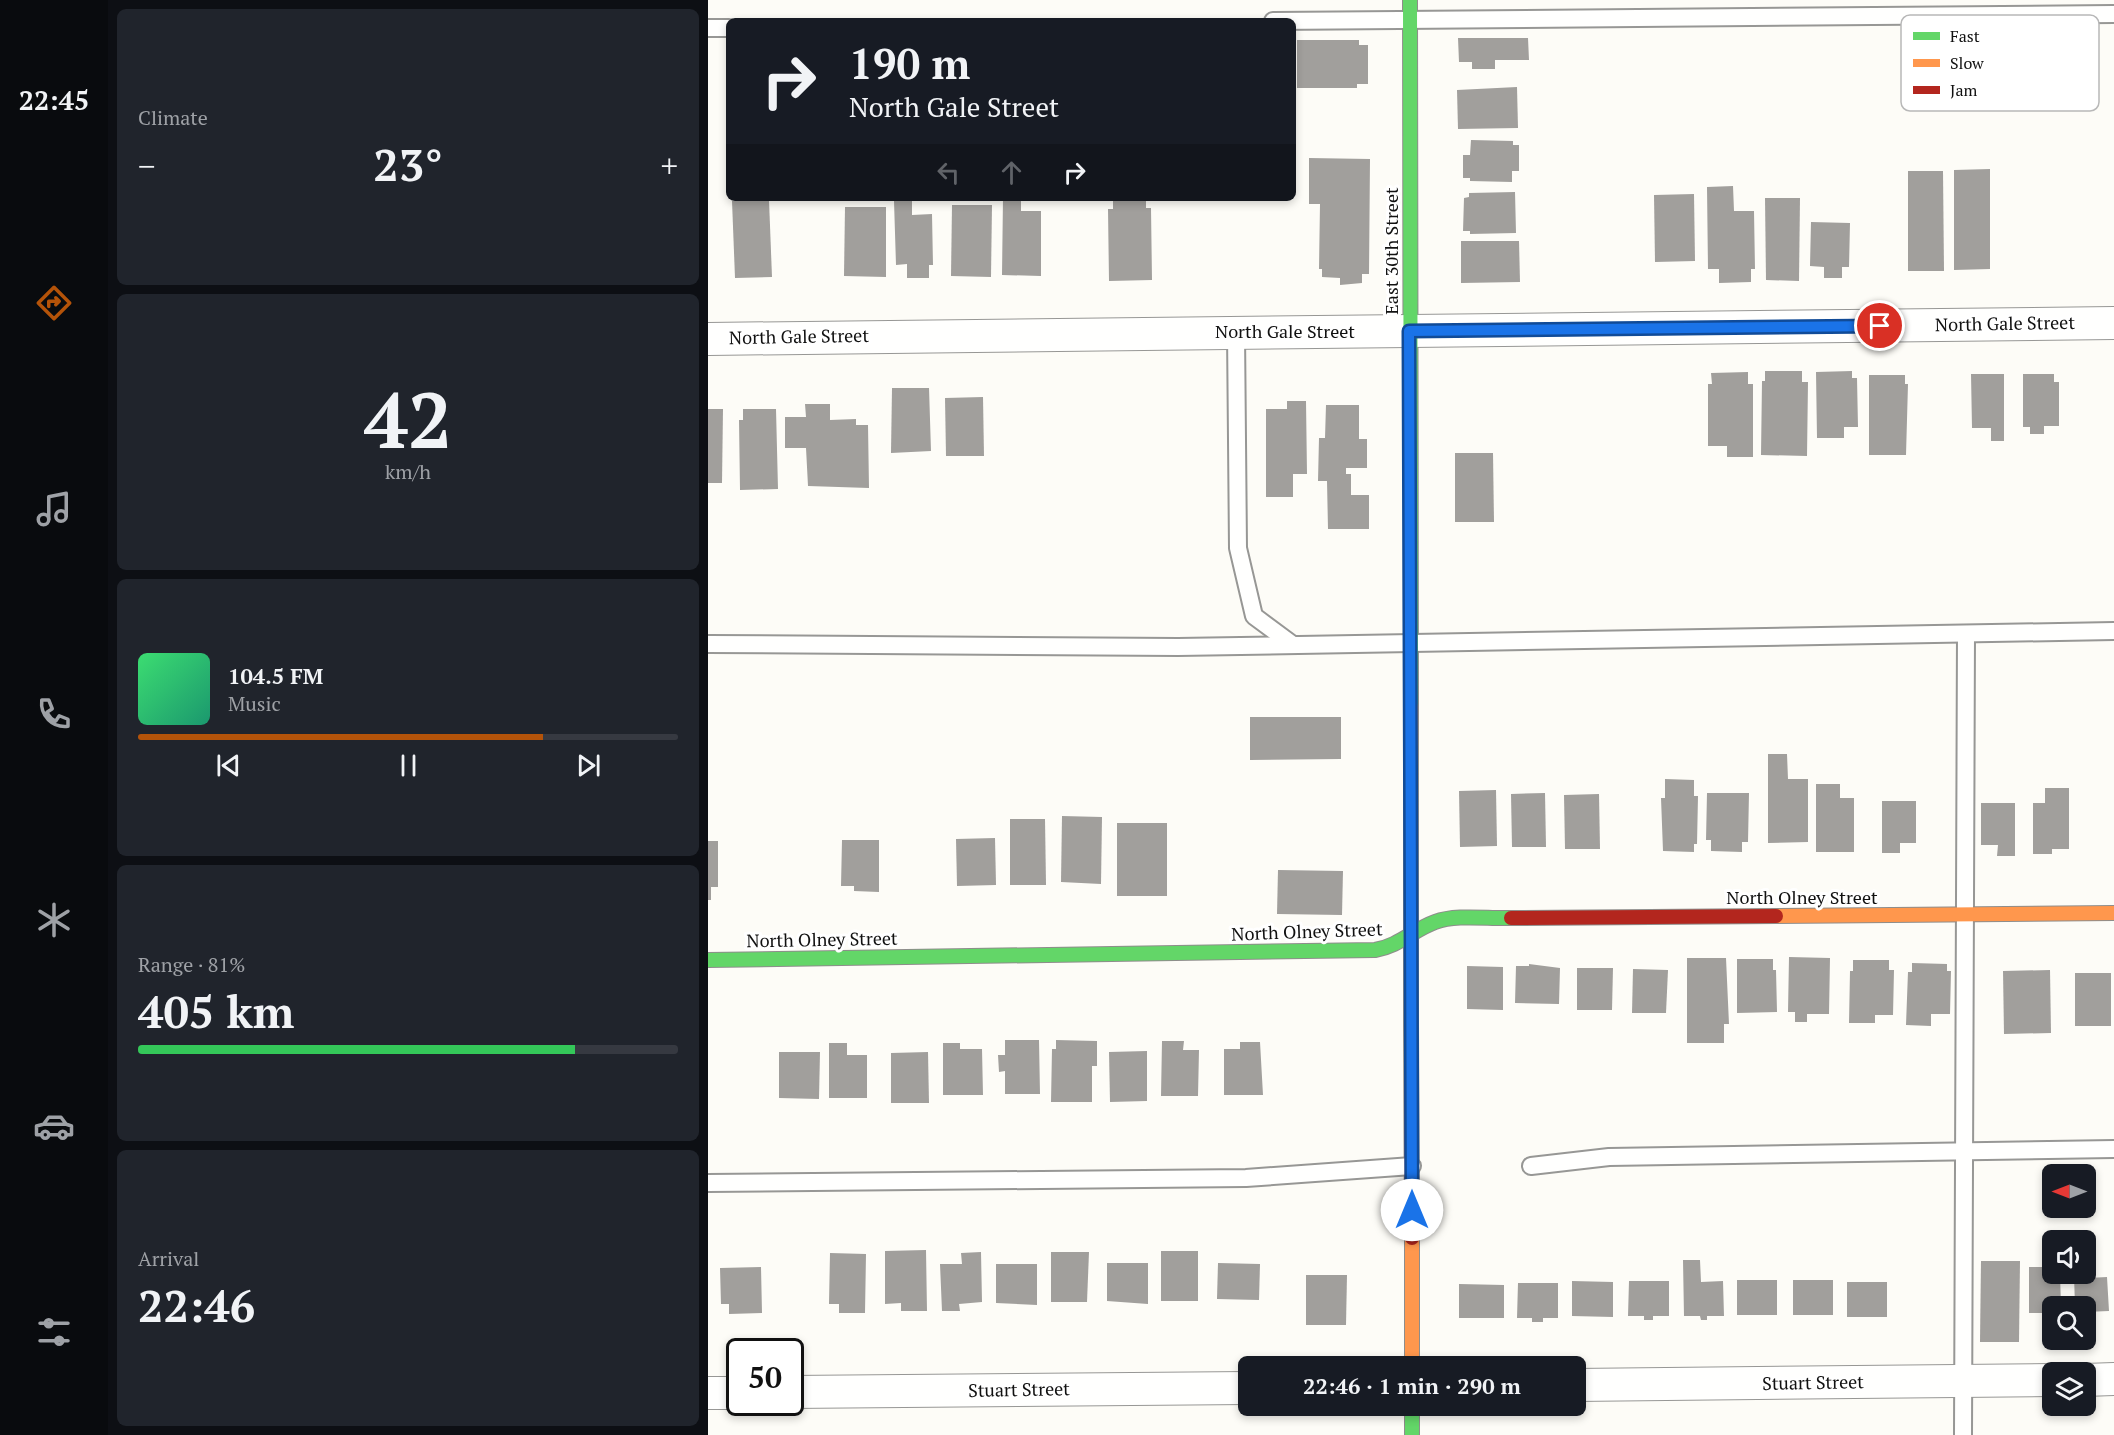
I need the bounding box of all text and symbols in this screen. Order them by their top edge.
legend [1901,15,2099,111]
text: Fast [1950,25,1980,47]
text: 190 m [849,35,970,91]
icon: right [750,42,828,120]
text: Slow [1950,52,1984,74]
text: Jam [1950,79,1978,101]
text: 22:45 [19,82,89,118]
text: North Gale Street [849,89,1059,125]
text: Climate [138,104,208,131]
text: 23° [373,134,443,194]
text: − [138,144,156,187]
text: + [660,144,678,187]
icon: left [932,156,965,189]
icon: ahead [995,156,1028,189]
icon: right [1058,156,1091,189]
street label: East 30th Street [1379,187,1403,315]
icon: directions [33,282,75,324]
pin [1854,300,1905,351]
icon: arrive [1863,309,1896,342]
street label: North Gale Street [1935,310,2075,336]
street label: North Gale Street [1215,319,1355,343]
street label: North Gale Street [729,323,869,349]
text: 42 [364,367,452,470]
text: km/h [385,458,431,485]
icon: music [33,488,75,530]
text: 104.5 FM [228,661,323,690]
text: Music [228,690,281,717]
icon: phone [33,693,75,735]
icon: previous [212,749,245,782]
icon: pause [392,749,425,782]
icon: next [572,749,605,782]
street label: North Olney Street [1726,885,1878,909]
icon: climate [33,899,75,941]
street label: North Olney Street [1231,916,1383,946]
street label: North Olney Street [746,926,898,952]
text: Range · 81% [138,951,245,978]
text: 405 km [138,981,294,1041]
icon: car [33,1105,75,1147]
north arrow [2042,1164,2096,1218]
map controls [2042,1164,2096,1416]
position arrow [1380,1178,1444,1242]
button: sound [2042,1230,2096,1284]
text: Arrival [138,1245,199,1272]
text: 22:46 [138,1275,255,1335]
button: search [2042,1296,2096,1350]
icon: filters [33,1311,75,1353]
speed limit sign: 50 [726,1338,804,1416]
button: layers [2042,1362,2096,1416]
street label: Stuart Street [1762,1369,1864,1395]
text: 22:46 · 1 min · 290 m [1303,1371,1521,1400]
street label: Stuart Street [968,1376,1070,1402]

